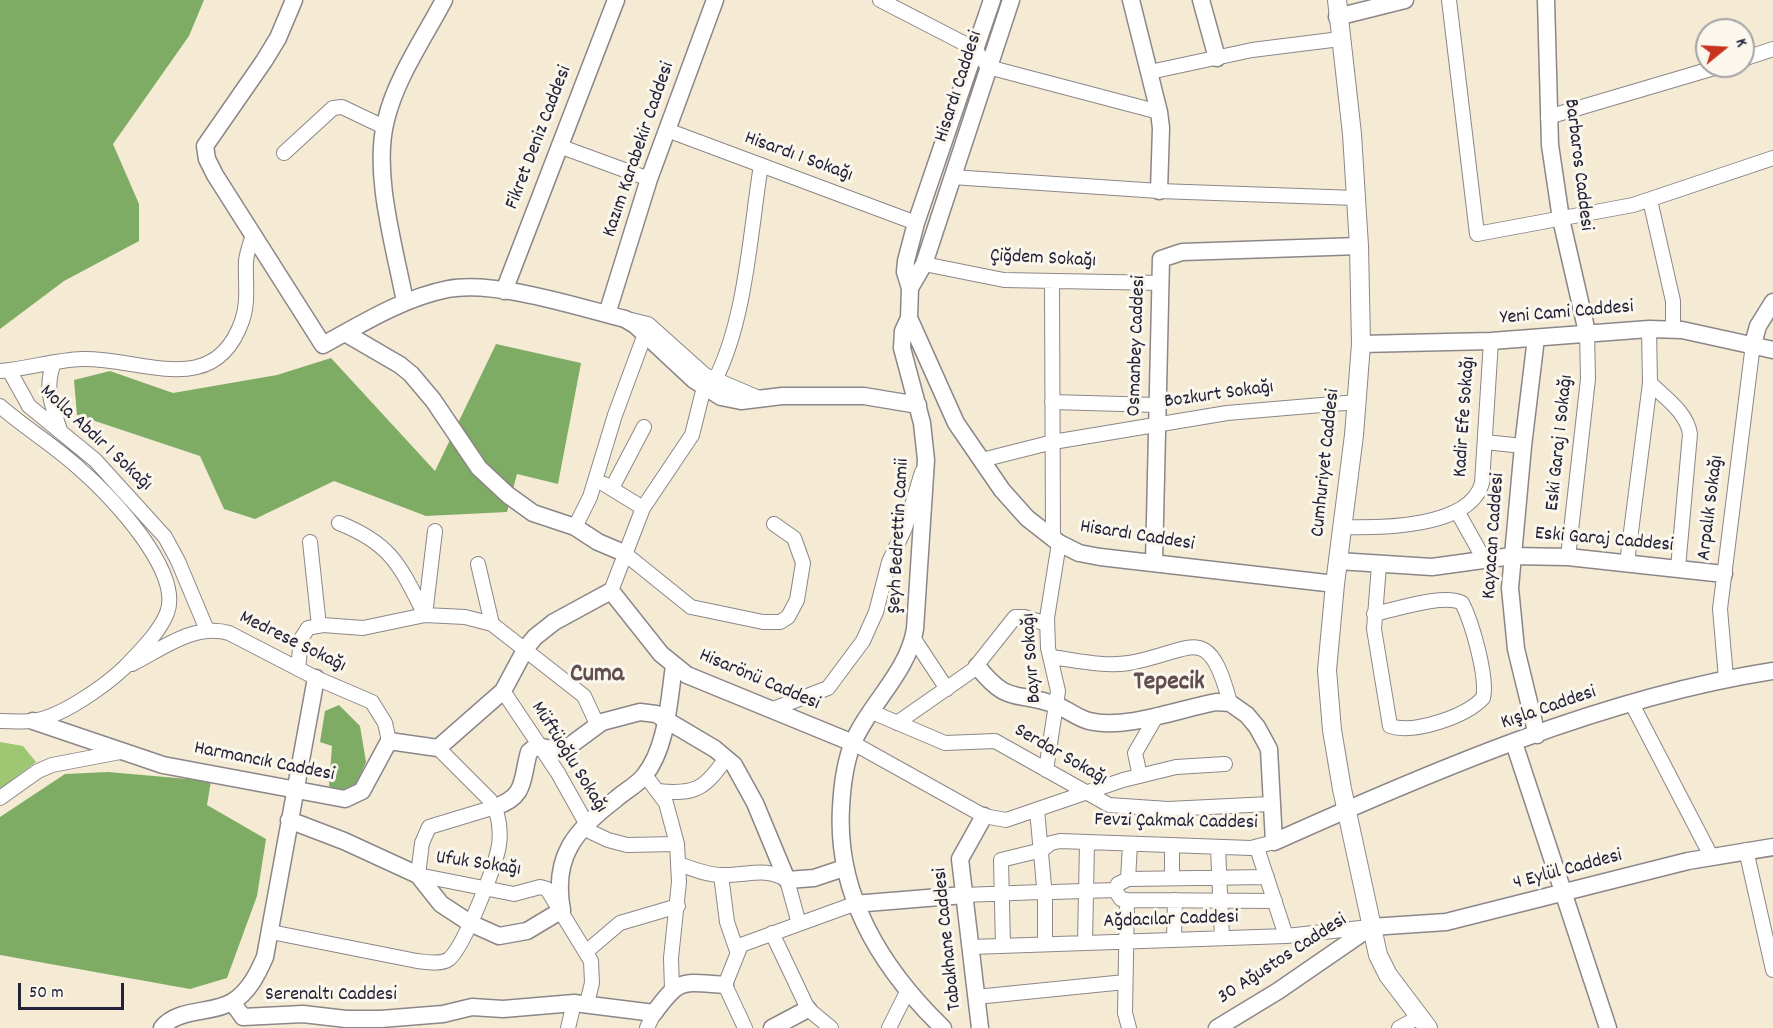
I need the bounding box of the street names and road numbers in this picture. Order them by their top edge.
street label: Hisardı Caddesi [931,28,989,146]
street label: Kazım Karabekir Caddesi [599,59,681,241]
street label: Fikret Deniz Caddesi [502,63,578,213]
street label: Barbaros Caddesi [1557,98,1597,232]
street label: Hisardı 1 Sokağı [741,127,855,189]
street label: Çiğdem Sokağı [989,245,1097,275]
street label: Osmanbey Caddesi [1124,275,1152,417]
street label: Yeni Cami Caddesi [1499,296,1635,332]
street label: Kadir Efe Sokağı [1450,356,1482,478]
street label: Eski Garaj 1 Sokağı [1542,374,1580,512]
street label: Bozkurt Sokağı [1163,376,1275,416]
street label: Molla Abdır 1 Sokağı [34,381,156,497]
street label: Cumhuriyet Caddesi [1307,388,1347,538]
street label: Arpalık Sokağı [1694,454,1730,562]
street label: Şeyh Bedrettin Camii [884,458,916,614]
street label: Kayacan Caddesi [1479,472,1511,600]
street label: Hisardı Caddesi [1078,516,1196,558]
street label: Eski Garaj Caddesi [1534,523,1674,559]
street label: Medrese Sokağı [235,607,349,679]
street label: Bayır Sokağı [1018,612,1048,704]
street label: Hisarönü Caddesi [695,645,823,717]
street label: Kışla Caddesi [1498,682,1600,736]
street label: Müftüoğlu Sokağı [524,698,612,818]
street label: Serdar Sokağı [1009,720,1111,792]
street label: Harmancık Caddesi [192,738,336,788]
street label: Fevzi Çakmak Caddesi [1094,810,1258,836]
street label: 4 Eylül Caddesi [1511,845,1625,897]
street label: Ufuk Sokağı [434,847,522,883]
street label: Tabakhane Caddesi [930,866,968,1012]
street label: Ağdacılar Caddesi [1103,907,1239,935]
street label: 30 Ağustos Caddesi [1214,909,1352,1011]
street label: Serenaltı Caddesi [265,984,397,1008]

